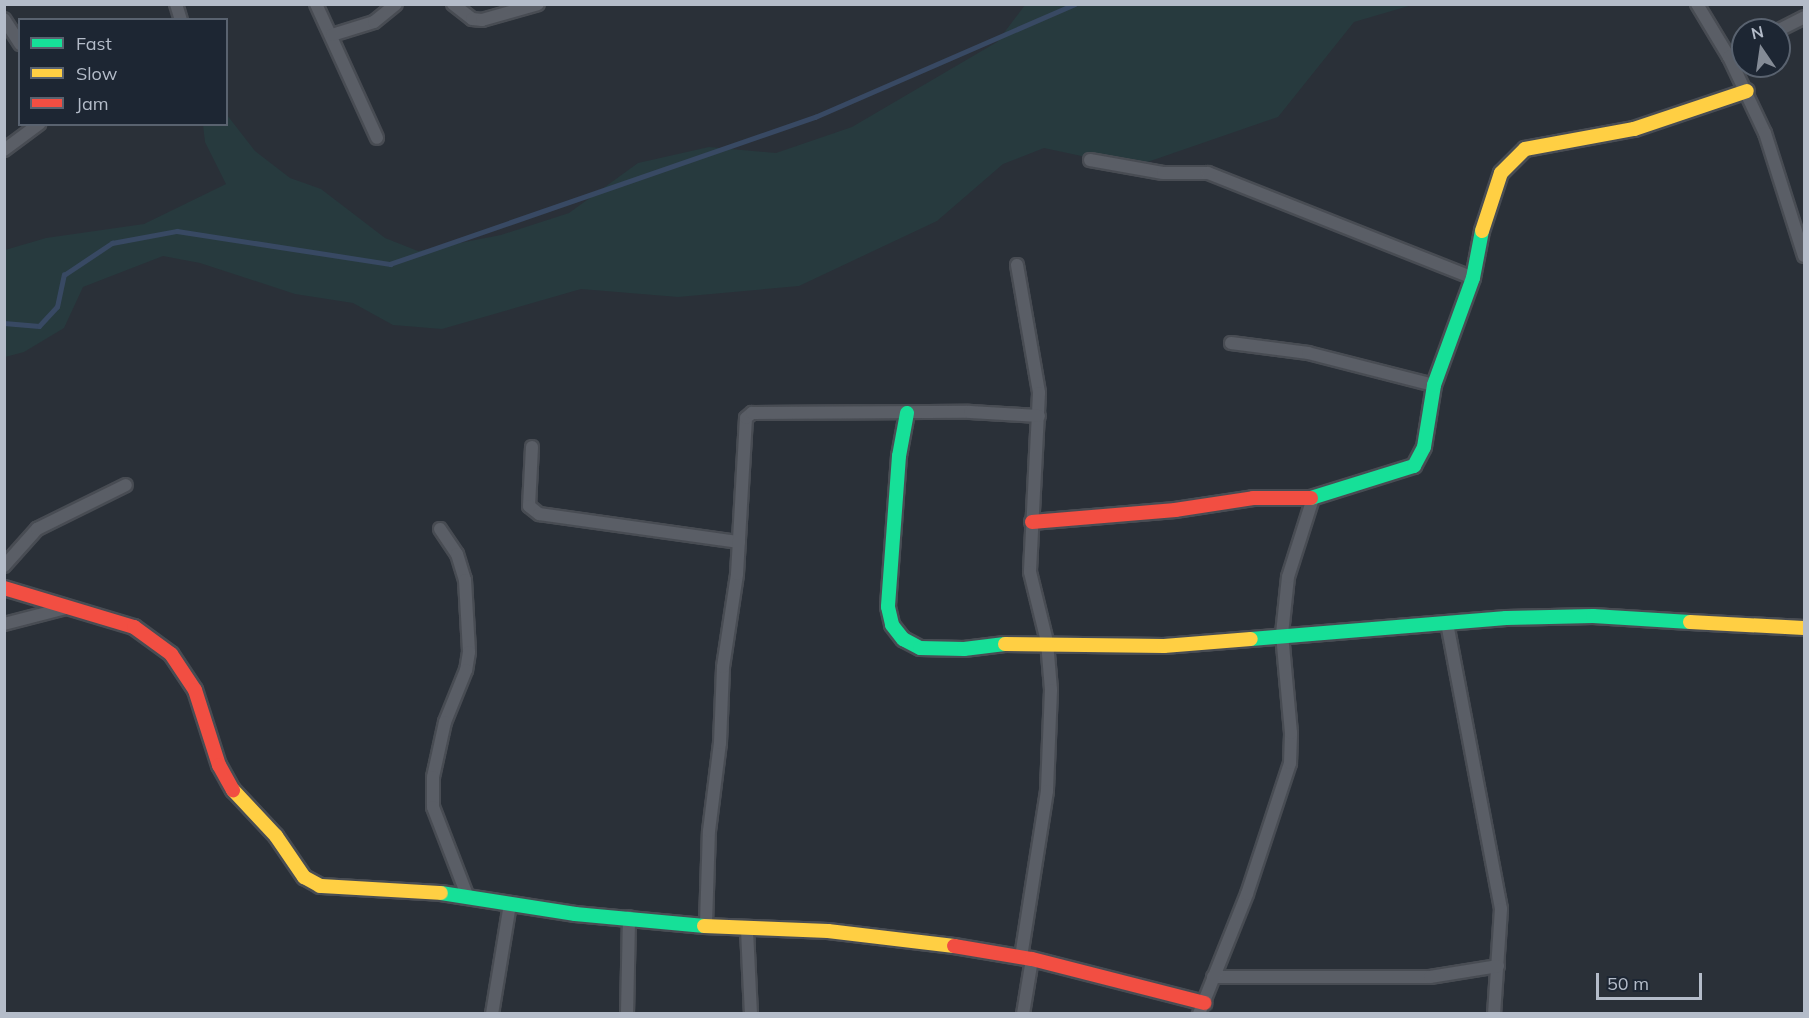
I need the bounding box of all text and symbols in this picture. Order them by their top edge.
legend [18,18,228,126]
north arrow [1731,18,1791,78]
text: N [1749,21,1766,44]
text: Fast [76,32,112,55]
text: Slow [76,62,117,85]
text: Jam [76,92,109,115]
scale bar [1599,961,1706,999]
text: 50 m [1607,972,1649,995]

